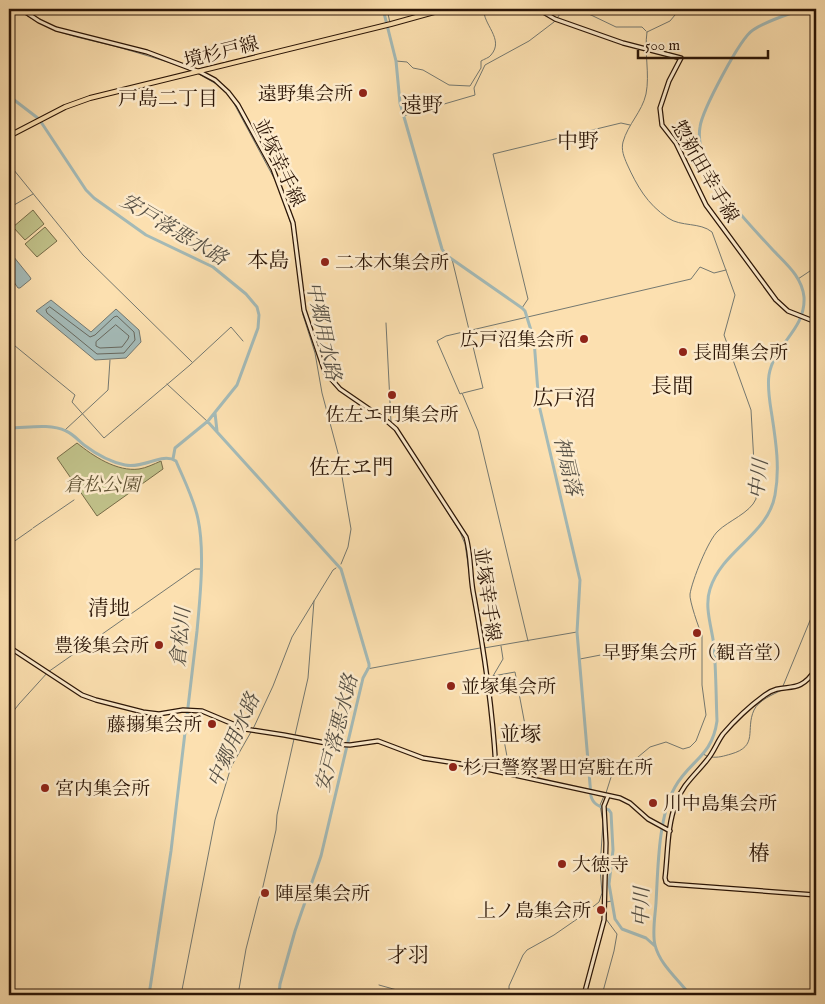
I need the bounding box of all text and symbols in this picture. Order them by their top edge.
scale bar [638,28,768,60]
street label: 境杉戸線 [182,32,261,74]
text: 500 m [645,36,680,55]
place label: 遠野集会所 [258,83,353,107]
district label: 戸島二丁目 [118,87,218,112]
marker: 遠野集会所 [357,87,369,99]
district label: 遠野 [401,93,443,120]
street label: 並塚幸手線 [247,115,309,211]
street label: 惣新田幸手線 [665,117,743,227]
district label: 中野 [557,129,599,156]
water label: 安戸落悪水路 [115,189,233,273]
district label: 本島 [247,248,289,275]
place label: 二本木集会所 [335,252,449,276]
marker: 二本木集会所 [319,256,331,268]
water label: 中郷用水路 [300,280,346,385]
place label: 広戸沼集会所 [460,329,574,353]
marker: 広戸沼集会所 [578,333,590,345]
place label: 長間集会所 [693,342,788,366]
marker: 長間集会所 [677,346,689,358]
district label: 長間 [651,374,693,401]
district label: 広戸沼 [533,386,596,413]
marker: 佐左エ門集会所 [386,389,398,401]
place label: 佐左エ門集会所 [325,404,459,428]
water label: 神扇落 [548,434,586,501]
district label: 佐左ヱ門 [309,455,393,482]
water label: 中川 [745,456,774,500]
park label: 倉松公園 [64,474,143,498]
street label: 並塚幸手線 [468,546,505,643]
district label: 清地 [88,596,130,623]
water label: 倉松川 [166,604,197,668]
marker: 早野集会所（観音堂） [691,627,703,639]
place label: 豊後集会所 [54,635,149,659]
marker: 豊後集会所 [153,639,165,651]
place label: 早野集会所（観音堂） [602,642,792,666]
water label: 安戸落悪水路 [311,670,365,795]
place label: 並塚集会所 [461,676,556,700]
marker: 並塚集会所 [445,680,457,692]
water label: 中郷用水路 [203,688,267,791]
place label: 藤搦集会所 [107,714,202,738]
marker: 藤搦集会所 [206,718,218,730]
district label: 並塚 [499,722,541,749]
place label: 杉戸警察署田宮駐在所 [463,757,653,781]
marker: 杉戸警察署田宮駐在所 [447,761,459,773]
place label: 宮内集会所 [55,778,150,802]
marker: 宮内集会所 [39,782,51,794]
place label: 川中島集会所 [663,793,777,817]
marker: 川中島集会所 [647,797,659,809]
district label: 椿 [749,841,770,868]
place label: 大徳寺 [572,854,629,878]
marker: 大徳寺 [556,858,568,870]
place label: 陣屋集会所 [275,883,370,907]
water label: 中川 [630,885,655,927]
marker: 陣屋集会所 [259,887,271,899]
place label: 上ノ島集会所 [477,900,591,924]
marker: 上ノ島集会所 [595,904,607,916]
district label: 才羽 [387,943,429,970]

